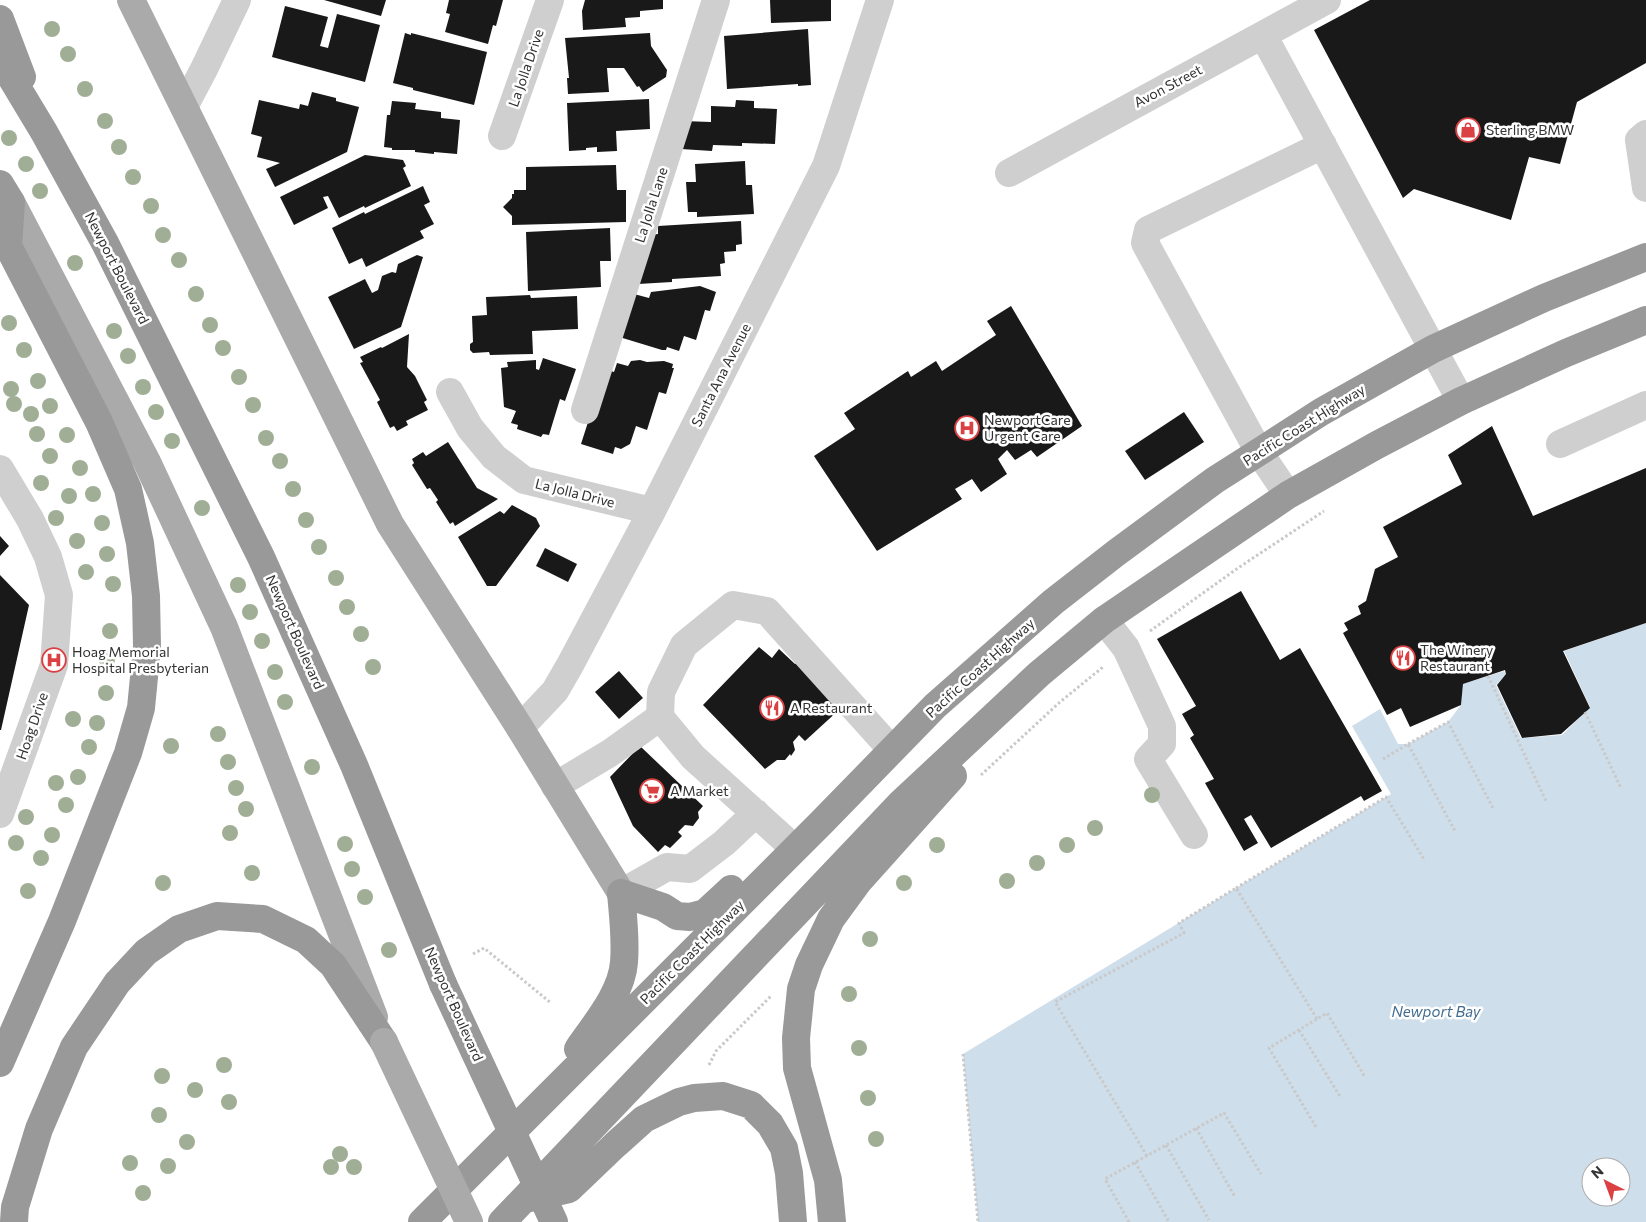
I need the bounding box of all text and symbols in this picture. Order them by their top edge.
street label: La Jolla Drive [504,27,547,109]
street label: Avon Street [1131,60,1205,111]
shop icon: Sterling BMW [1455,117,1481,143]
place label: Sterling BMW [1486,121,1574,138]
street label: La Jolla Lane [630,165,671,245]
street label: Newport Boulevard [82,209,153,327]
street label: Santa Ana Avenue [687,320,754,429]
street label: Pacific Coast Highway [1240,380,1368,469]
place label: NewportCare Urgent Care [984,411,1071,444]
hospital icon: NewportCare Urgent Care [954,415,980,441]
street label: La Jolla Drive [534,474,617,511]
street label: Newport Boulevard [263,572,328,692]
street label: Pacific Coast Highway [922,614,1038,721]
place label: The Winery Restaurant [1420,641,1493,674]
place label: Hoag Memorial Hospital Presbyterian [72,643,209,676]
restaurant icon: The Winery Restaurant [1390,645,1416,671]
hospital icon: Hoag Memorial Hospital Presbyterian [41,647,67,673]
street label: Hoag Drive [12,690,51,762]
restaurant icon: A Restaurant [759,695,785,721]
place label: A Restaurant [790,699,873,716]
supermarket icon: A Market [639,778,665,804]
place label: A Market [670,782,729,799]
street label: Pacific Coast Highway [636,896,747,1007]
street label: Newport Boulevard [422,944,487,1064]
water label: Newport Bay [1392,1002,1482,1020]
north arrow [1581,1157,1631,1207]
text: N [1587,1162,1607,1182]

